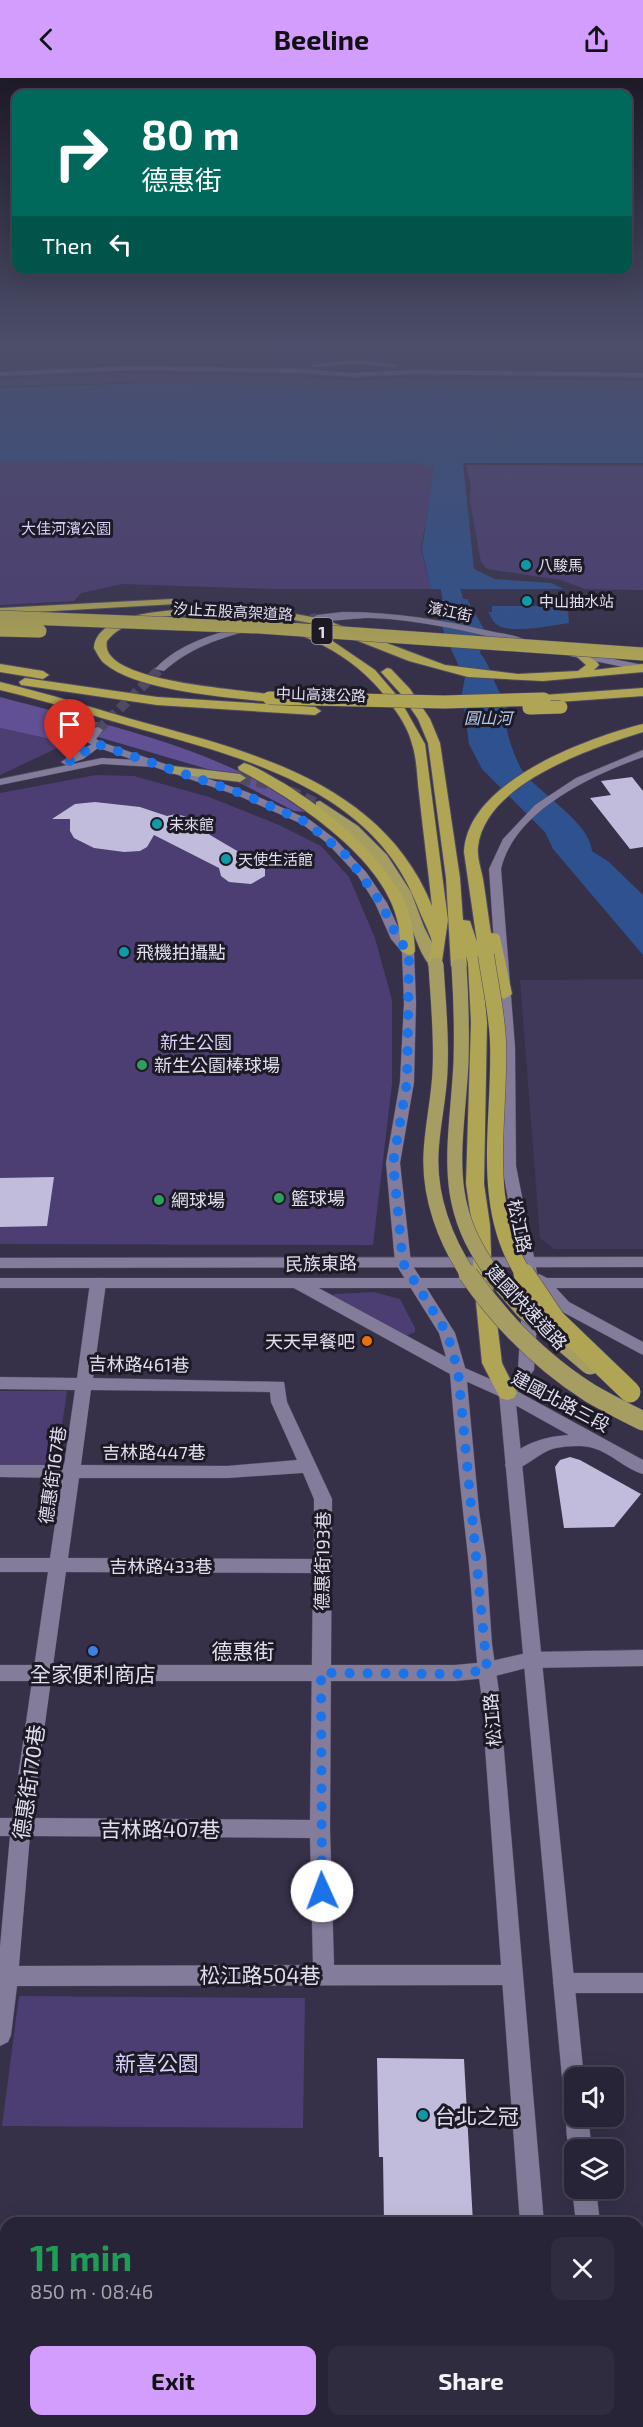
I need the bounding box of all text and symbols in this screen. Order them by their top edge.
icon: back [30,23,63,56]
text: Beeline [274,23,369,55]
icon: share [580,23,613,56]
text: 80 m [141,108,240,158]
icon: right [42,114,120,192]
text: 德惠街 [141,163,222,195]
icon: left [104,228,137,261]
text: Then [42,232,92,258]
park label: 大佳河濱公園 [21,519,111,537]
place label: 八駿馬 [538,556,583,574]
marker: 八駿馬 [519,558,533,572]
place label: 中山抽水站 [539,592,614,610]
marker: 中山抽水站 [520,594,534,608]
street label: 濱江街 [426,598,474,624]
street label: 汐止五股高架道路 [173,599,293,623]
road number: 1 [312,618,332,644]
street label: 中山高速公路 [276,683,366,705]
pin [44,699,95,761]
icon: arrive [53,708,86,741]
water label: 圓山河 [464,708,515,727]
place label: 未來館 [169,815,214,833]
marker: 未來館 [150,817,164,831]
place label: 天使生活館 [238,850,313,868]
marker: 天使生活館 [219,852,233,866]
place label: 飛機拍攝點 [136,941,226,963]
marker: 飛機拍攝點 [117,945,131,959]
park label: 新生公園 [160,1031,232,1053]
place label: 新生公園棒球場 [154,1054,280,1076]
marker: 新生公園棒球場 [135,1058,149,1072]
place label: 籃球場 [291,1187,345,1209]
place label: 網球場 [171,1189,225,1211]
marker: 籃球場 [272,1191,286,1205]
marker: 網球場 [152,1193,166,1207]
street label: 松江路 [504,1197,536,1255]
street label: 民族東路 [285,1251,357,1275]
street label: 建國快速道路 [482,1260,572,1354]
place label: 天天早餐吧 [265,1330,355,1352]
marker: 天天早餐吧 [360,1334,374,1348]
street label: 吉林路461巷 [89,1352,189,1376]
street label: 建國北路三段 [508,1366,614,1436]
street label: 德惠街167巷 [34,1425,70,1525]
street label: 吉林路447巷 [102,1441,206,1463]
street label: 德惠街193巷 [310,1511,334,1611]
street label: 吉林路433巷 [109,1555,213,1577]
street label: 德惠街 [212,1638,275,1663]
marker: 全家便利商店 [86,1644,100,1658]
place label: 全家便利商店 [30,1661,156,1686]
street label: 松江路 [479,1692,505,1748]
street label: 德惠街170巷 [8,1723,48,1841]
street label: 吉林路407巷 [100,1816,220,1841]
position arrow [290,1859,354,1923]
street label: 松江路504巷 [200,1962,320,1987]
park label: 新喜公園 [115,2050,199,2075]
map controls [564,2067,624,2199]
button: sound [564,2067,624,2127]
place label: 台北之冠 [435,2103,519,2128]
marker: 台北之冠 [416,2108,430,2122]
button: layers [564,2139,624,2199]
text: 11 min [30,2235,132,2278]
button: close [551,2237,614,2300]
text: 850 m · 08:46 [30,2279,153,2303]
button: Exit [30,2346,316,2415]
button: Share [328,2346,614,2415]

